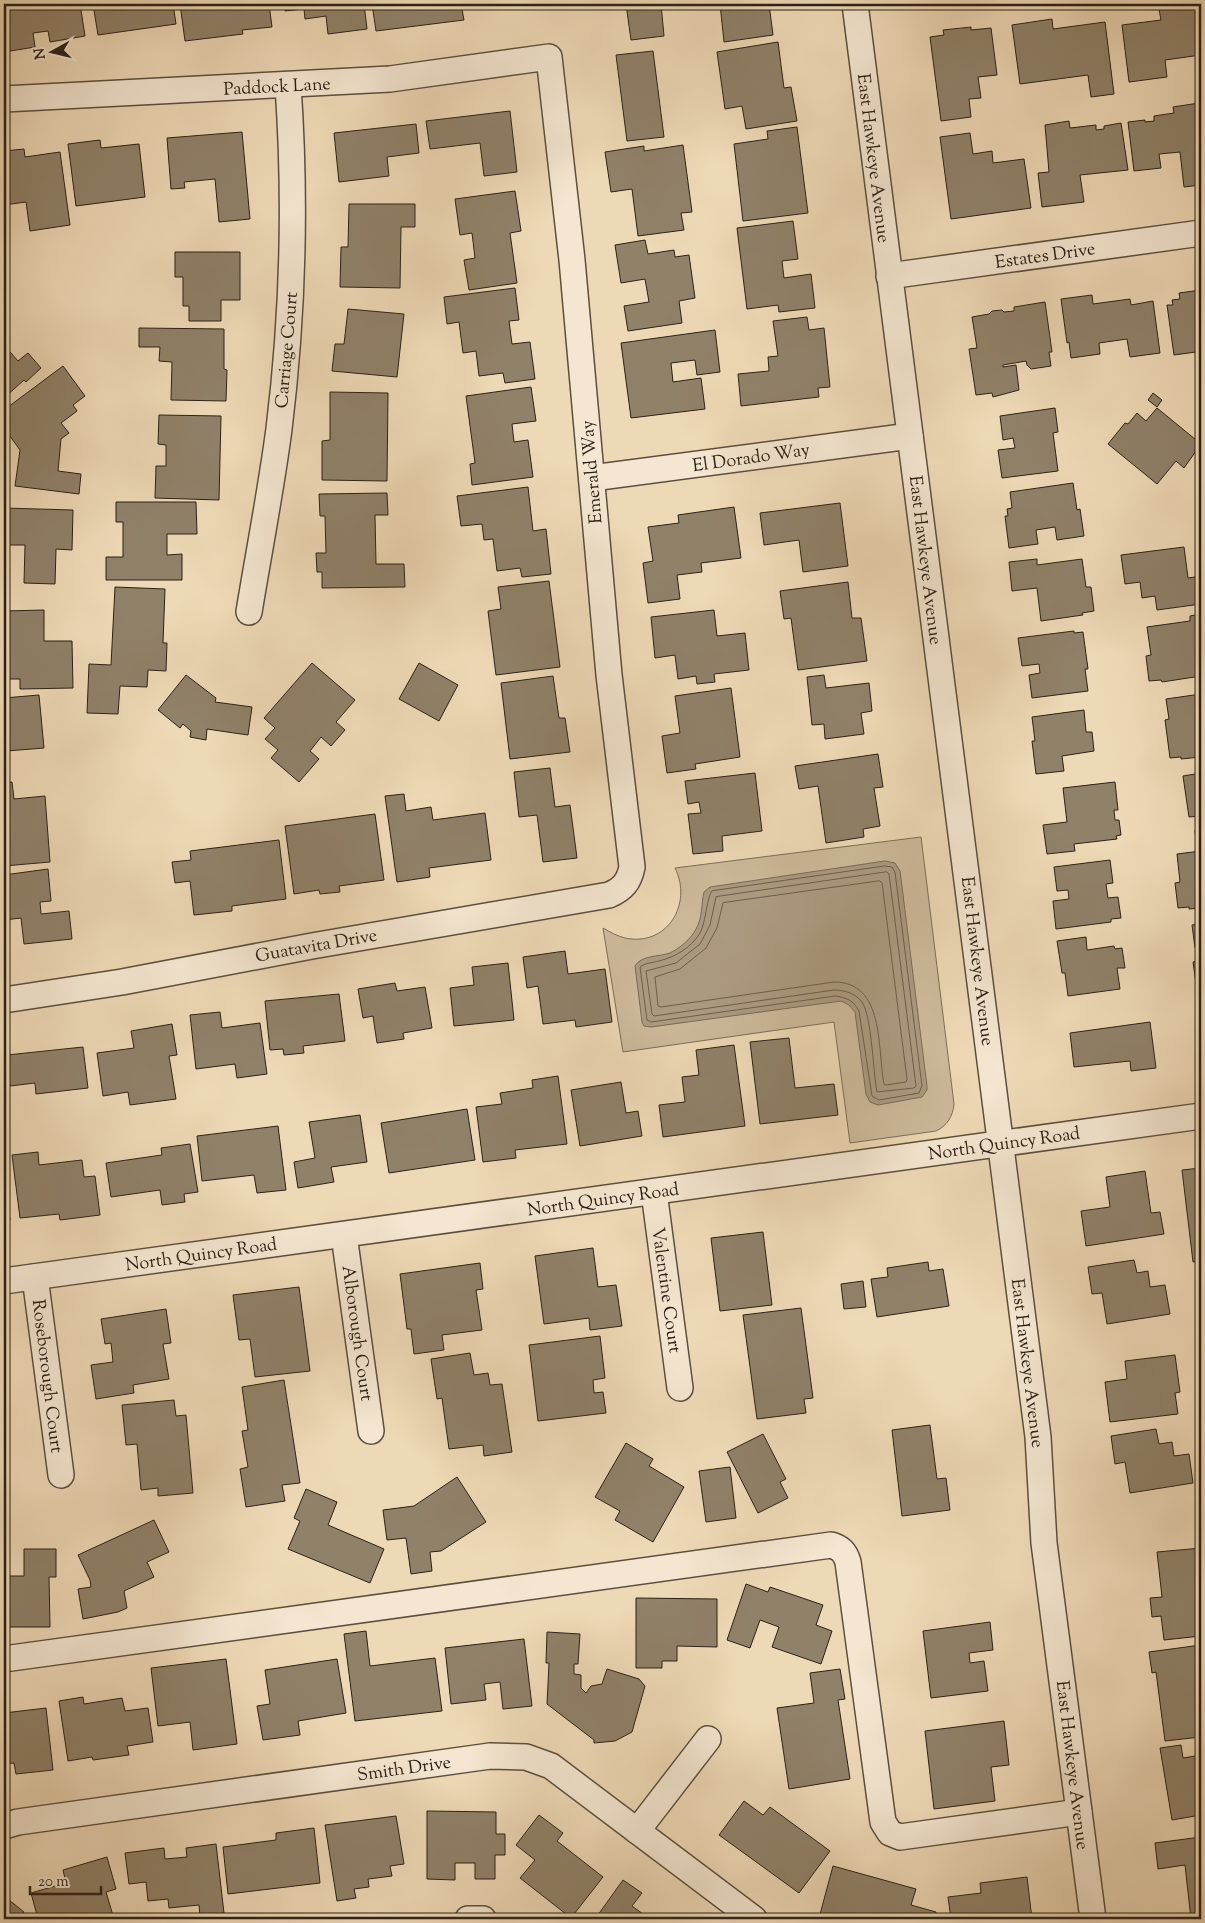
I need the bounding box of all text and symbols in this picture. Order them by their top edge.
north arrow [28,28,78,78]
text: N [30,47,52,60]
street label: Paddock Lane [223,72,331,104]
street label: East Hawkeye Avenue [849,72,895,244]
street label: Estates Drive [993,237,1097,277]
street label: Carriage Court [270,291,306,410]
street label: Emerald Way [576,419,610,525]
street label: El Dorado Way [691,438,812,480]
street label: East Hawkeye Avenue [901,474,947,646]
street label: East Hawkeye Avenue [953,875,999,1047]
street label: Guatavita Drive [253,923,379,970]
street label: North Quincy Road [927,1121,1082,1169]
street label: North Quincy Road [526,1177,681,1225]
street label: Valentine Court [643,1226,687,1355]
street label: North Quincy Road [124,1232,279,1280]
street label: Alborough Court [334,1264,378,1403]
street label: East Hawkeye Avenue [1003,1277,1049,1449]
street label: Roseborough Court [24,1298,68,1455]
street label: East Hawkeye Avenue [1048,1679,1094,1851]
street label: Smith Drive [356,1751,453,1789]
scale bar [30,1863,101,1895]
text: 20 m [38,1872,69,1893]

